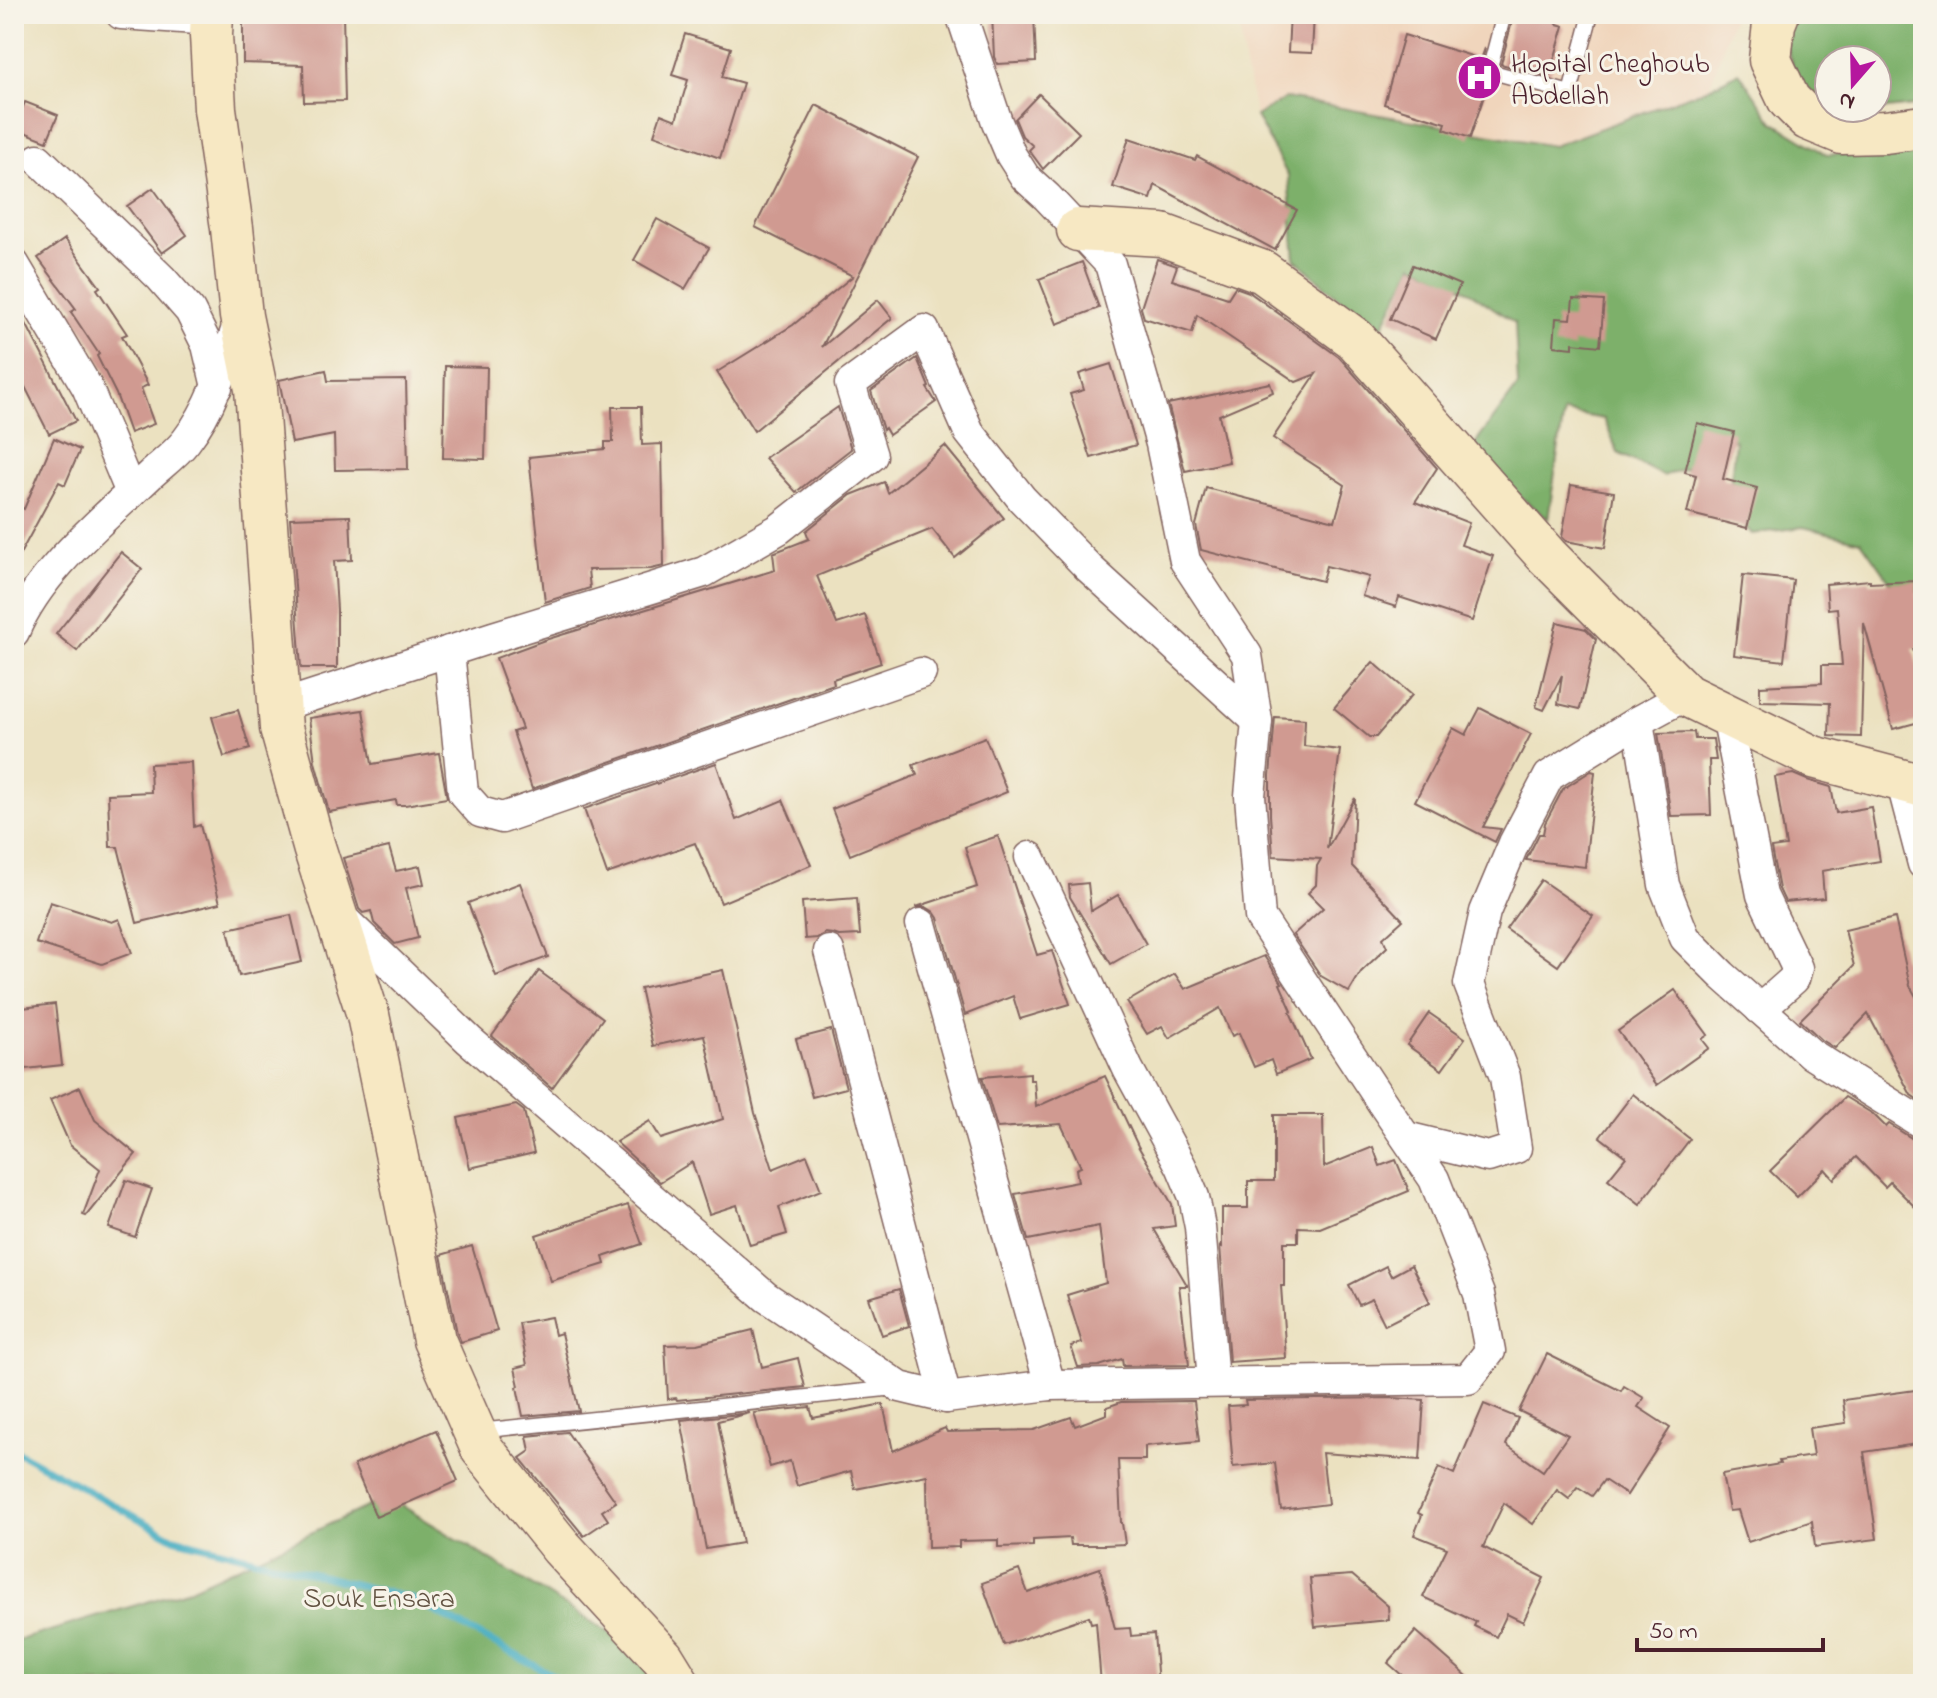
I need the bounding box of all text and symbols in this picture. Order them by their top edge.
north arrow [1813,44,1893,124]
place label: Hopital Cheghoub Abdellah [1511,45,1710,118]
hospital icon: Hopital Cheghoub Abdellah [1456,54,1504,102]
text: N [1835,82,1860,118]
park label: Souk Ensara [303,1580,455,1621]
scale bar [1637,1602,1823,1652]
text: 50 m [1649,1615,1698,1650]

